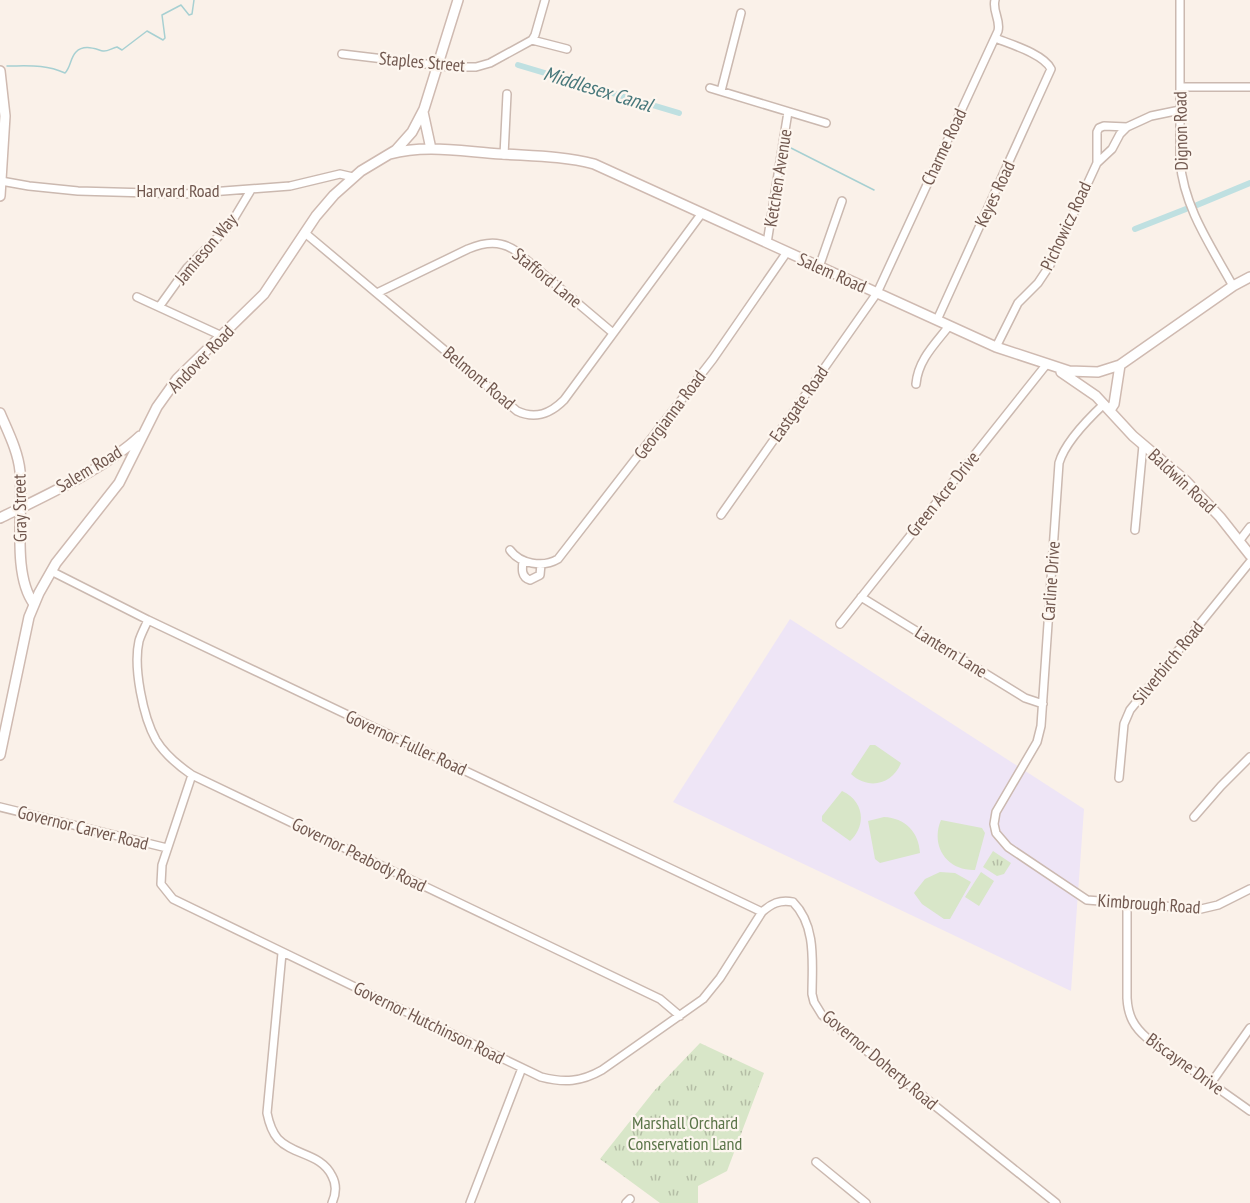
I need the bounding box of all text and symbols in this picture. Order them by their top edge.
street label: Staples Street [378,46,466,77]
water label: Middlesex Canal [540,60,658,119]
street label: Dignon Road [1168,91,1193,171]
street label: Charme Road [916,105,971,189]
street label: Ketchen Avenue [758,127,797,229]
street label: Keyes Road [969,157,1020,230]
street label: Pichowicz Road [1035,178,1096,274]
street label: Harvard Road [136,179,220,202]
street label: Jamieson Way [169,208,242,290]
street label: Stafford Lane [508,243,587,313]
street label: Salem Road [794,247,870,298]
street label: Andover Road [163,320,239,397]
street label: Belmont Road [439,341,520,414]
street label: Eastgate Road [764,361,833,446]
street label: Georgianna Road [629,366,710,464]
street label: Salem Road [52,440,126,497]
street label: Baldwin Road [1144,443,1221,518]
street label: Green Acre Drive [901,446,984,541]
street label: Gray Street [7,474,32,542]
street label: Carline Drive [1036,540,1065,622]
street label: Silverbirch Road [1127,616,1208,709]
street label: Lantern Lane [911,620,992,683]
street label: Governor Fuller Road [342,704,470,781]
street label: Governor Carver Road [15,800,151,855]
street label: Governor Peabody Road [288,812,430,897]
street label: Kimbrough Road [1097,888,1201,919]
street label: Governor Hutchinson Road [350,976,508,1069]
street label: Governor Doherty Road [818,1005,943,1115]
street label: Biscayne Drive [1142,1028,1229,1100]
park label: Marshall Orchard Conservation Land [628,1111,742,1155]

